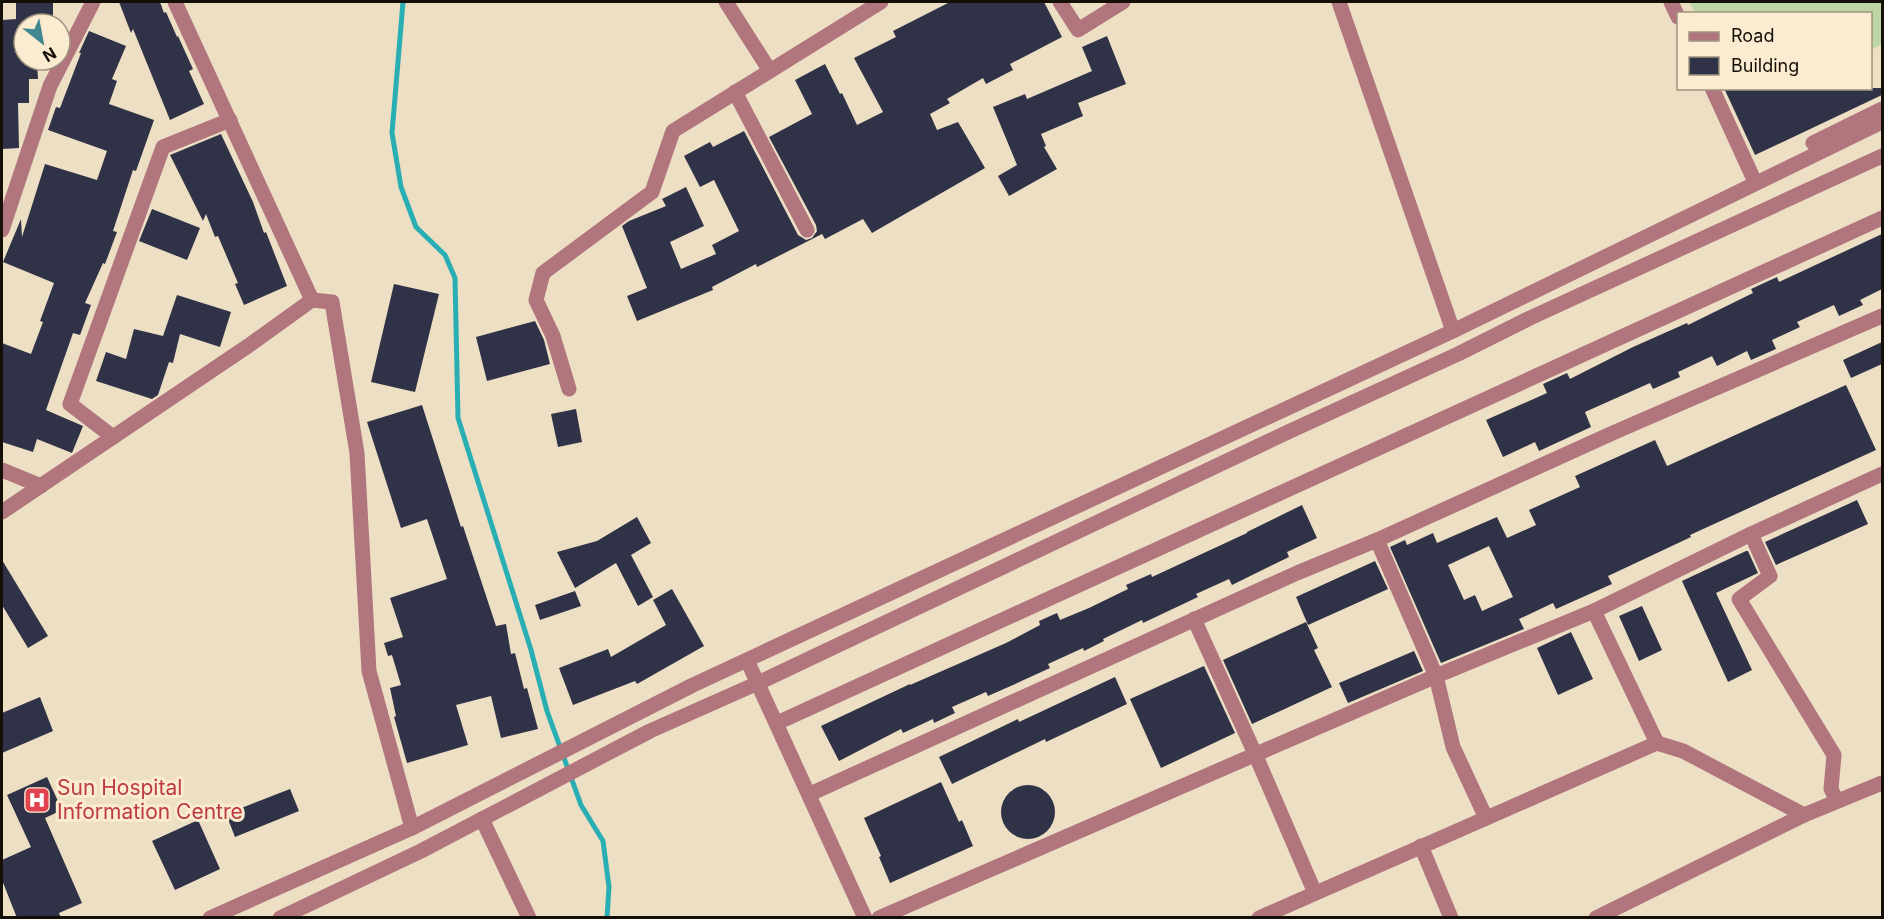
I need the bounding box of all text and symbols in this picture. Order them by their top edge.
north arrow [12,12,72,72]
legend [1677,12,1872,90]
text: Road [1731,25,1774,46]
text: N [39,43,60,67]
text: Building [1731,55,1799,76]
place label: Sun Hospital Information Centre [57,775,243,824]
hospital icon: Sun Hospital Information Centre [22,785,52,815]

